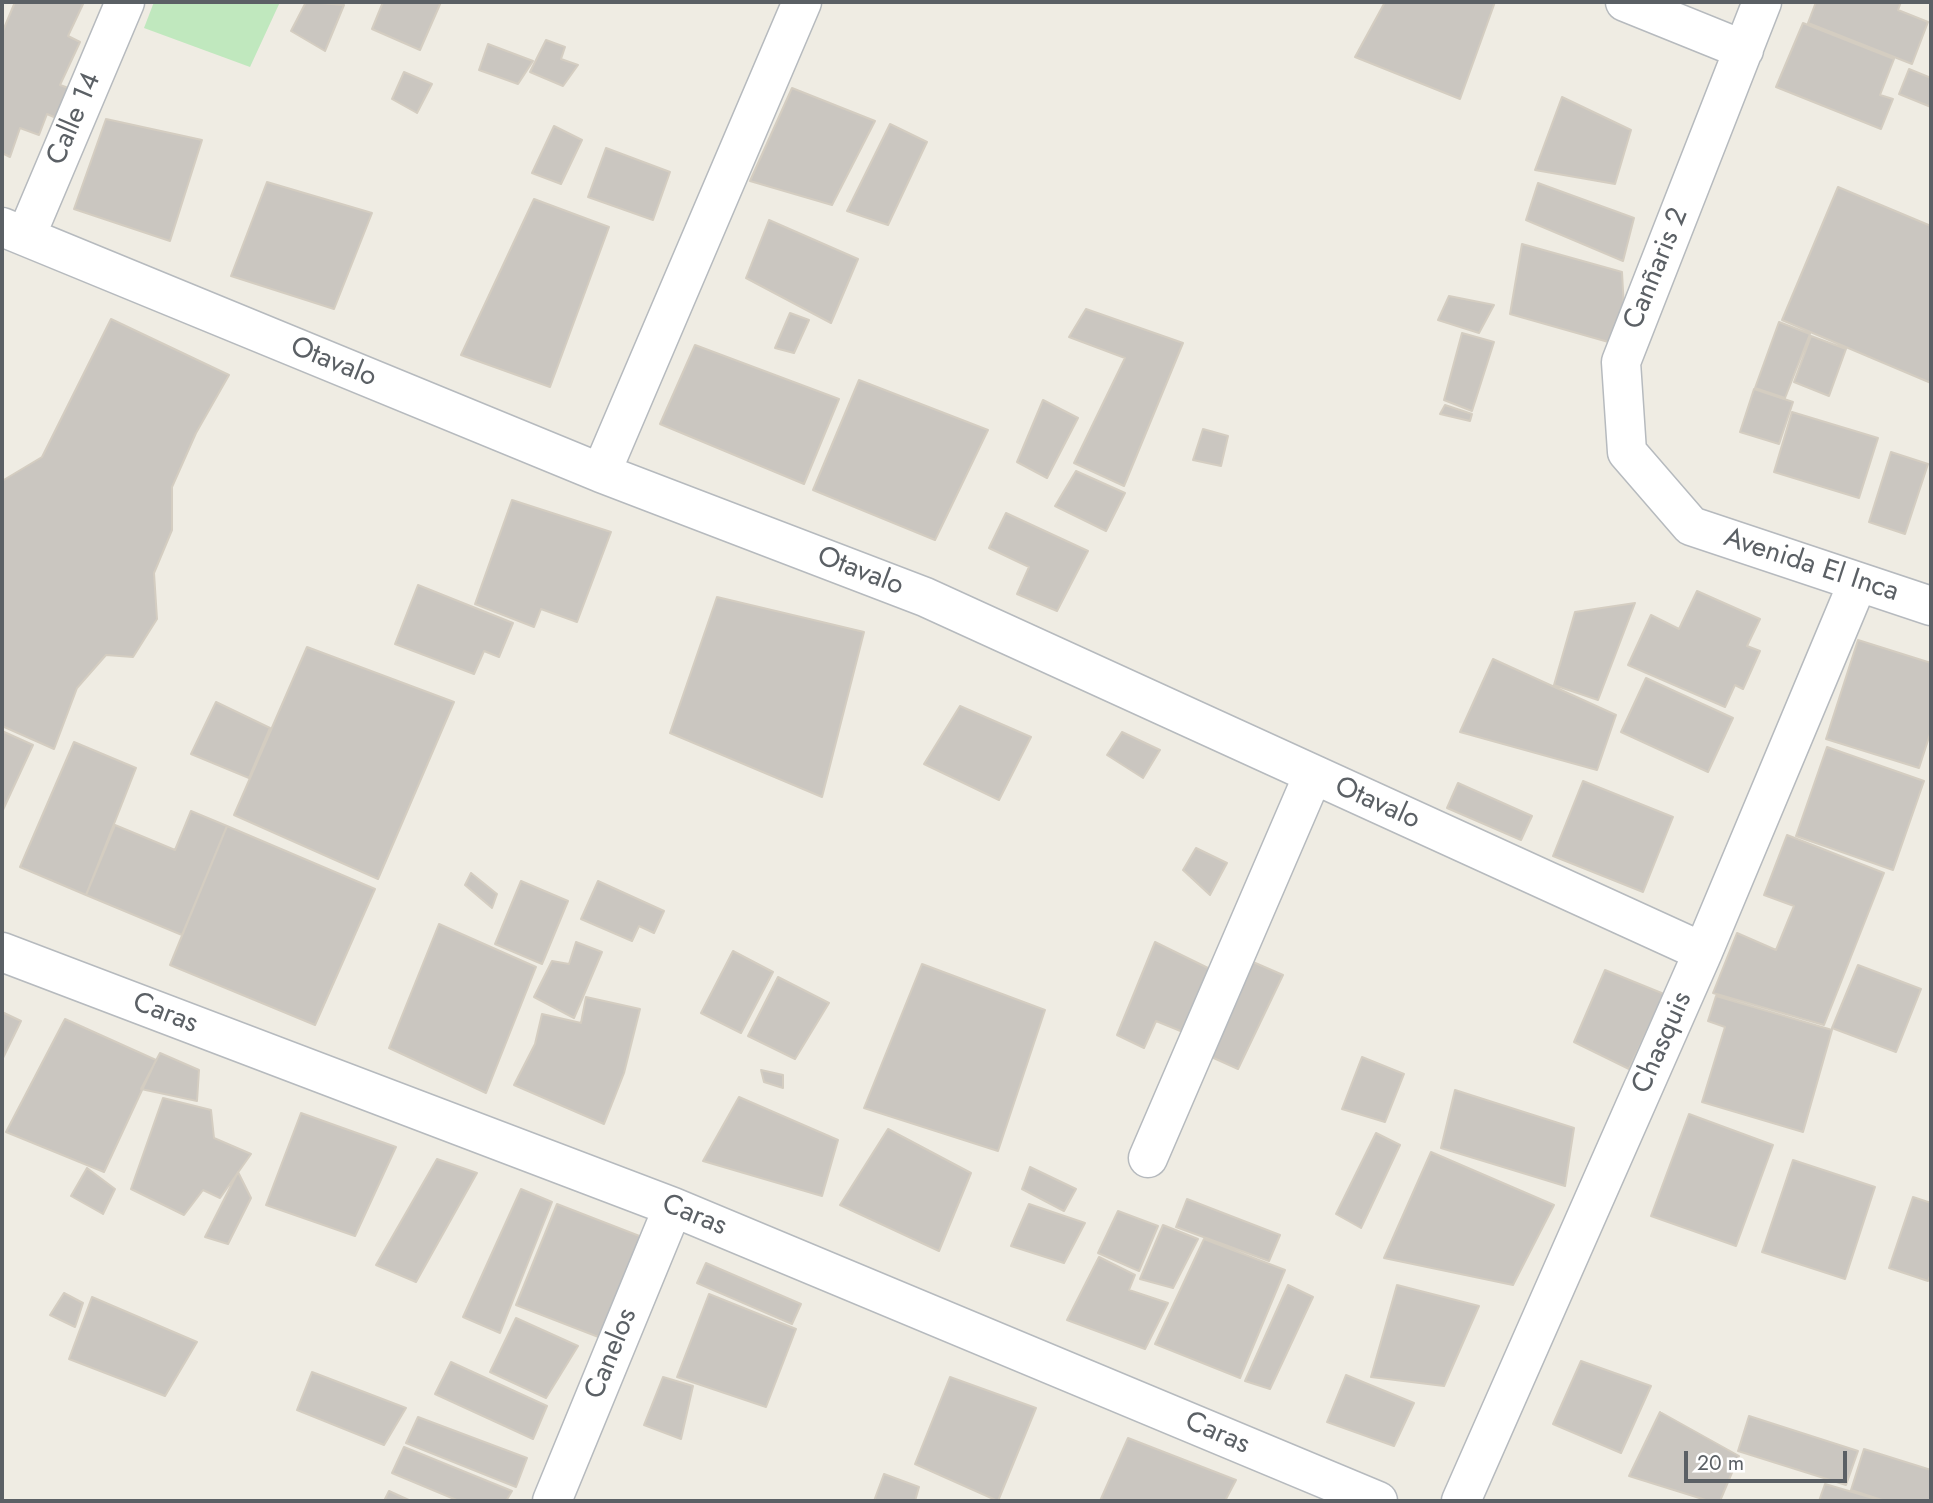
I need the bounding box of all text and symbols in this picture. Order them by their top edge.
street label: Calle 14 [41,68,109,170]
street label: Canñaris 2 [1617,203,1697,335]
street label: Otavalo [285,331,381,395]
street label: Avenida El Inca [1719,522,1903,610]
street label: Otavalo [812,540,908,604]
street label: Otavalo [1329,770,1425,838]
street label: Caras [128,986,202,1042]
street label: Chasquis [1626,987,1700,1099]
street label: Caras [657,1188,731,1244]
street label: Canelos [579,1304,645,1404]
street label: Caras [1180,1405,1254,1463]
scale bar [1688,1436,1851,1480]
text: 20 m [1697,1448,1744,1478]

